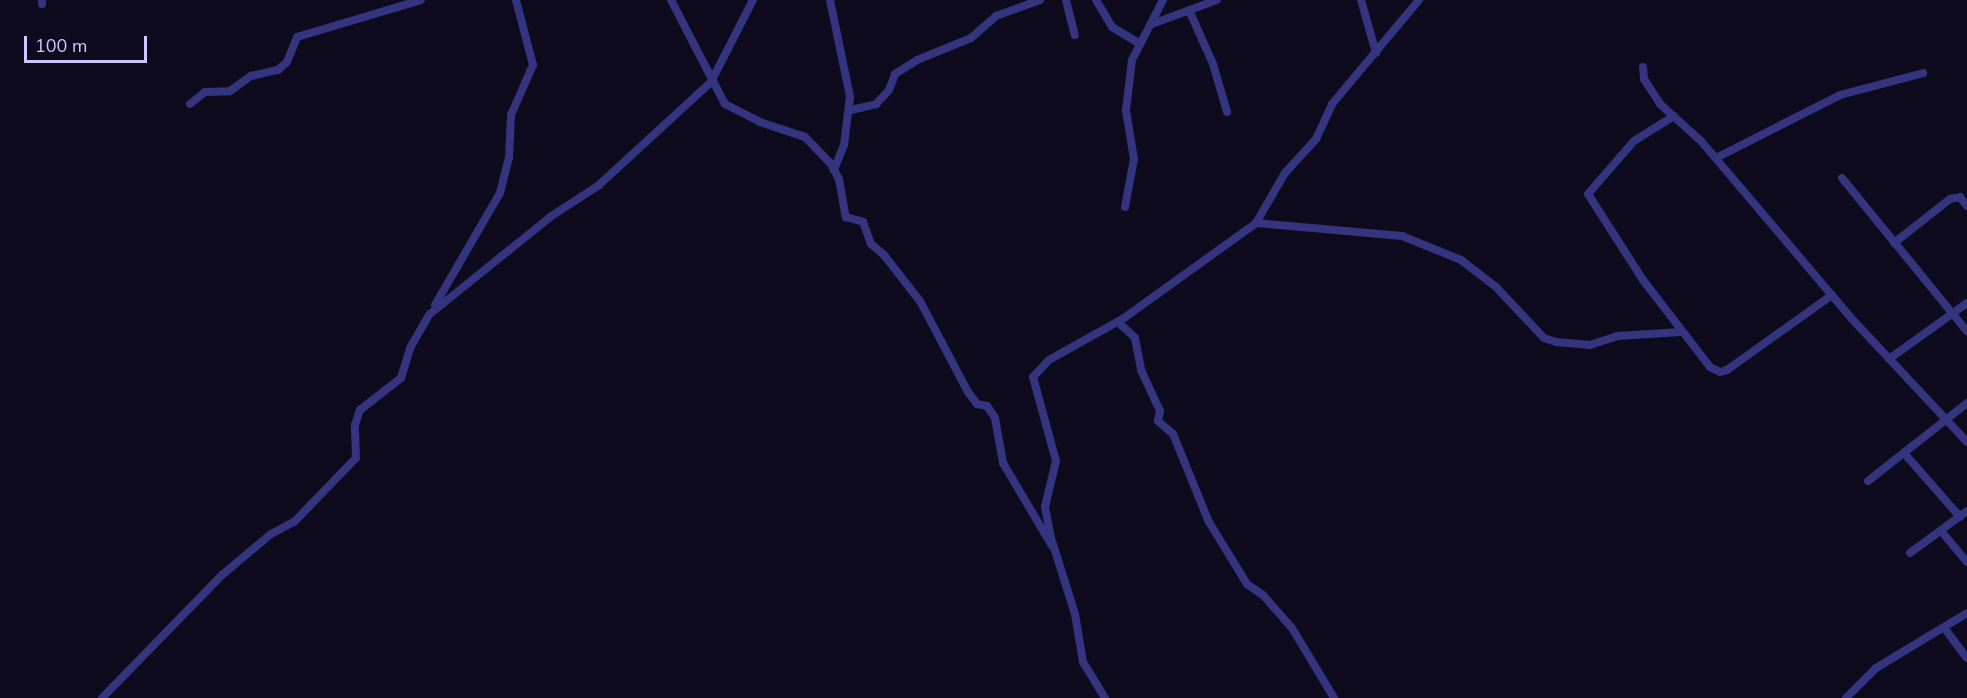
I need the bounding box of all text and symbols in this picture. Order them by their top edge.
scale bar [27,24,150,62]
text: 100 m [35,34,87,58]

